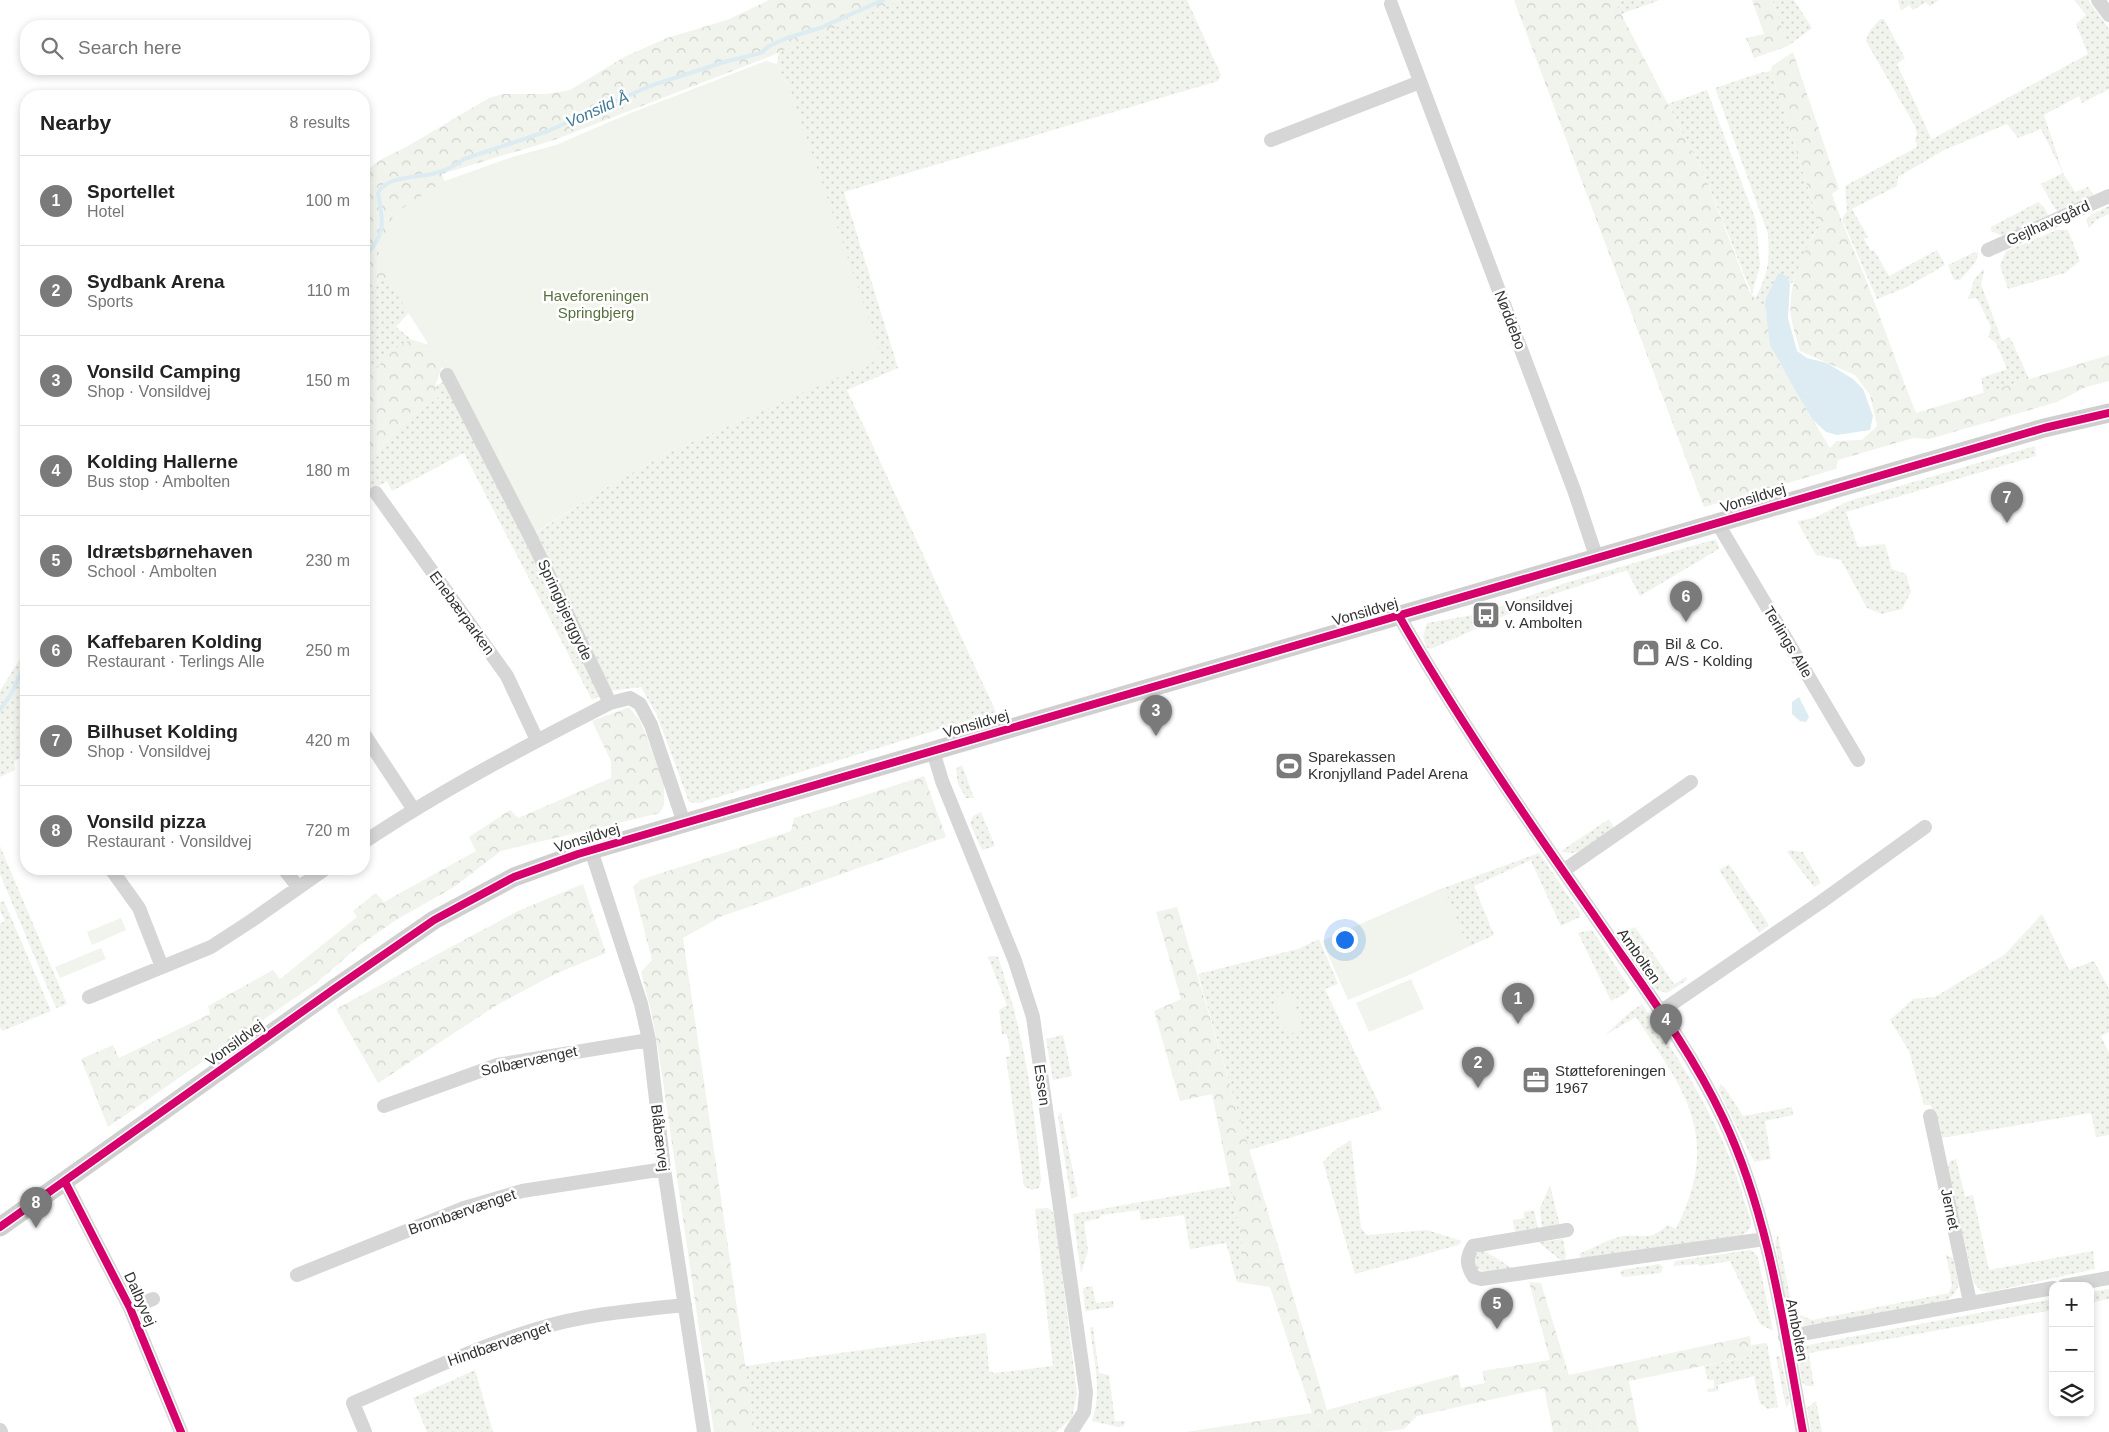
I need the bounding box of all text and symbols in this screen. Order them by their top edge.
search box [20,20,370,75]
icon: search [38,34,66,62]
text: Search here [78,37,182,58]
water label: Vonsild Å [563,87,631,131]
text: Nearby [40,111,111,134]
text: 8 results [290,114,350,131]
text: Sportellet [87,181,175,202]
text: 1 [52,192,60,209]
text: 100 m [306,192,350,209]
street label: Gejlhavegård [2004,197,2092,248]
text: Hotel [87,203,124,220]
text: Sydbank Arena [87,271,225,292]
text: 2 [52,282,60,299]
text: 110 m [307,282,350,299]
park label: Haveforeningen Springbjerg [543,287,649,321]
street label: Nøddebo [1491,288,1529,352]
text: Sports [87,293,133,310]
text: Vonsild Camping [87,361,241,382]
text: 3 [52,372,60,389]
text: 150 m [306,372,350,389]
text: Shop · Vonsildvej [87,383,211,400]
text: Kolding Hallerne [87,451,238,472]
text: 4 [52,462,60,479]
text: 180 m [306,462,350,479]
text: Bus stop · Ambolten [87,473,230,490]
street label: Vonsildvej [1718,480,1788,516]
pin: 7 [1991,482,2023,523]
text: Idrætsbørnehaven [87,541,253,562]
text: 5 [52,552,60,569]
text: 230 m [306,552,350,569]
street label: Springbjerggyde [535,557,596,663]
text: School · Ambolten [87,563,217,580]
street label: Enebærparken [426,568,498,658]
pin: 6 [1670,581,1702,622]
street label: Vonsildvej [1330,594,1400,629]
place label: Vonsildvej v. Ambolten [1505,597,1582,631]
bus stop icon: Vonsildvej v. Ambolten [1471,600,1501,630]
street label: Terlings Alle [1761,603,1816,680]
text: Kaffebaren Kolding [87,631,262,652]
place label: Bil & Co. A/S - Kolding [1665,635,1753,669]
shop icon: Bil & Co. A/S - Kolding [1631,638,1661,668]
text: 6 [52,642,60,659]
text: 250 m [306,642,350,659]
text: Restaurant · Terlings Alle [87,653,265,670]
pin: 3 [1140,695,1172,736]
street label: Vonsildvej [941,706,1011,741]
text: Bilhuset Kolding [87,721,238,742]
text: 7 [52,732,60,749]
text: 420 m [306,732,350,749]
text: Shop · Vonsildvej [87,743,211,760]
place label: Sparekassen Kronjylland Padel Arena [1308,748,1469,782]
sports icon: Sparekassen Kronjylland Padel Arena [1274,751,1304,781]
text: Vonsild pizza [87,811,206,832]
street label: Vonsildvej [552,820,622,856]
text: 8 [52,822,60,839]
text: 720 m [306,822,350,839]
text: Restaurant · Vonsildvej [87,833,252,850]
street label: Ambolten [1614,925,1665,987]
your location [1332,927,1358,953]
pin: 1 [1502,983,1534,1024]
pin: 4 [1650,1004,1682,1045]
street label: Vonsildvej [202,1016,267,1069]
street label: Solbærvænget [479,1042,580,1079]
pin: 2 [1462,1047,1494,1088]
place label: Støtteforeningen 1967 [1555,1062,1666,1096]
street label: Essen [1031,1063,1054,1107]
office icon: Støtteforeningen 1967 [1521,1065,1551,1095]
street label: Blåbærvej [648,1103,673,1172]
street label: Brombærvænget [406,1185,519,1238]
pin: 8 [20,1187,52,1228]
street label: Jernet [1938,1187,1963,1232]
street label: Dalbyvej [121,1269,160,1329]
map controls [2049,1282,2094,1417]
button: + [2049,1282,2094,1327]
pin: 5 [1481,1288,1513,1329]
street label: Ambolten [1783,1297,1812,1363]
street label: Hindbærvænget [445,1318,553,1369]
button: − [2049,1327,2094,1372]
button: layers [2049,1372,2094,1417]

